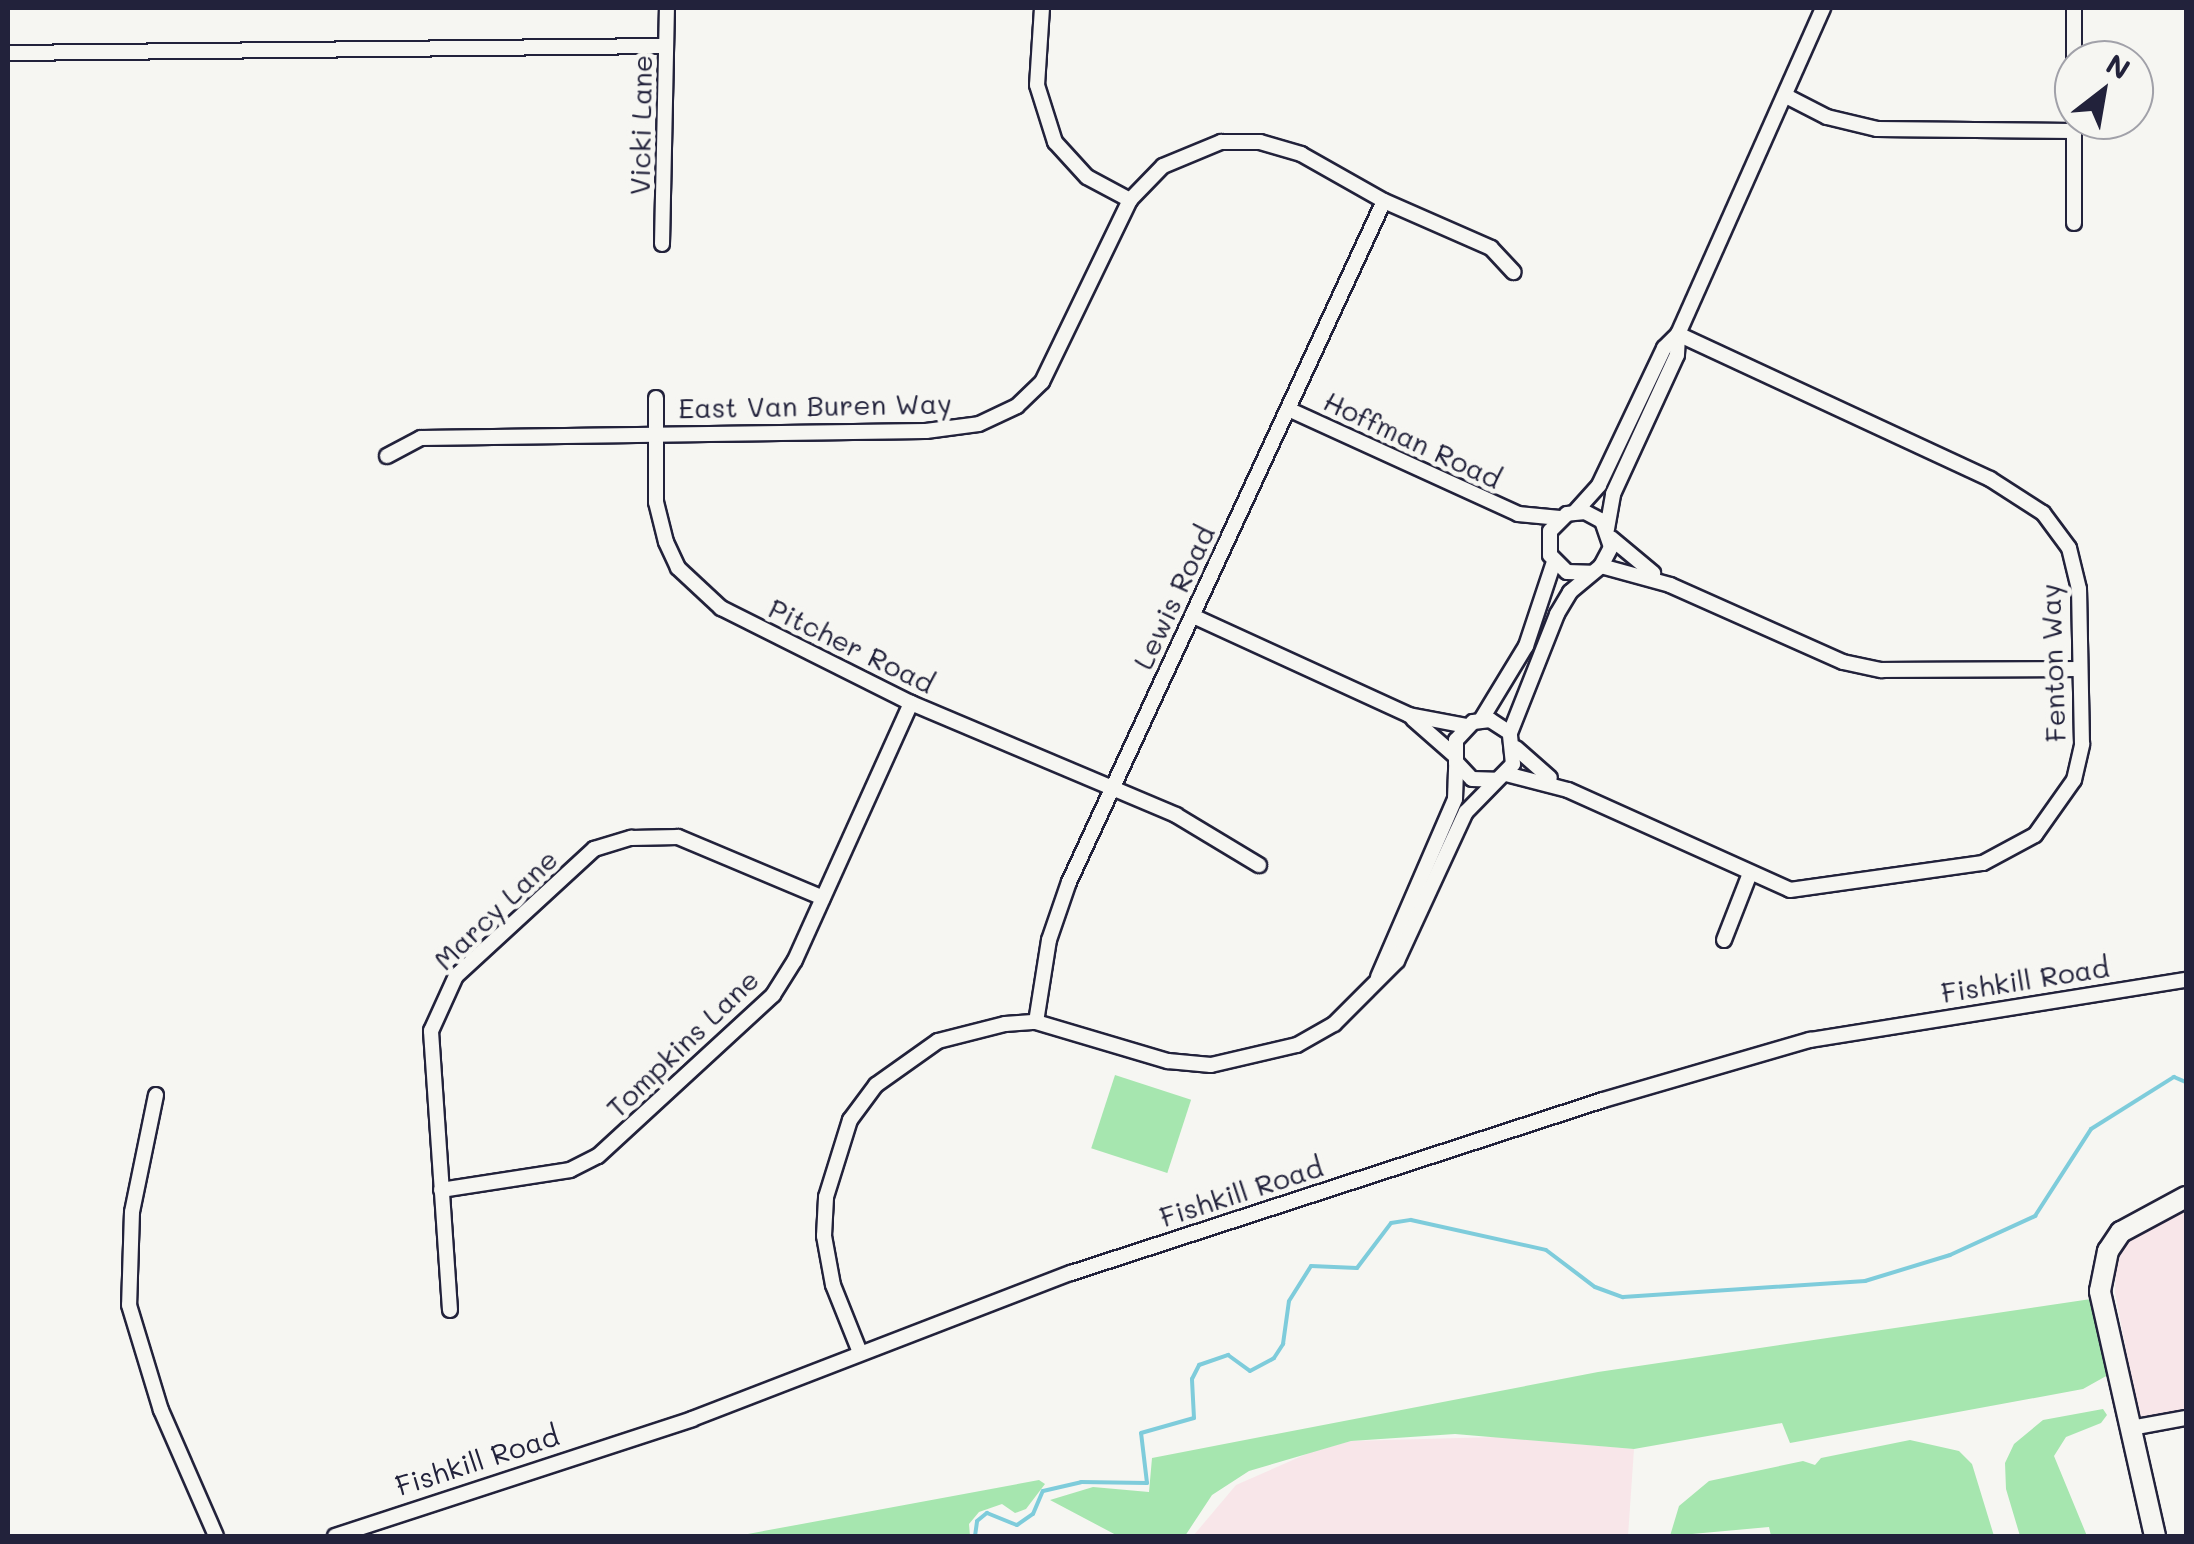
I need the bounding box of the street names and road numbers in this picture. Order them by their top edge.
street label: Vicki Lane [622,54,658,196]
street label: Hoffman Road [1319,383,1507,495]
street label: East Van Buren Way [678,386,952,424]
street label: Lewis Road [1125,520,1221,674]
street label: Fenton Way [2032,583,2072,743]
street label: Pitcher Road [764,590,940,700]
street label: Marcy Lane [426,842,564,976]
street label: Fishkill Road [1939,949,2111,1009]
street label: Tompkins Lane [599,962,765,1124]
street label: Fishkill Road [1155,1149,1327,1233]
street label: Fishkill Road [391,1418,563,1502]

